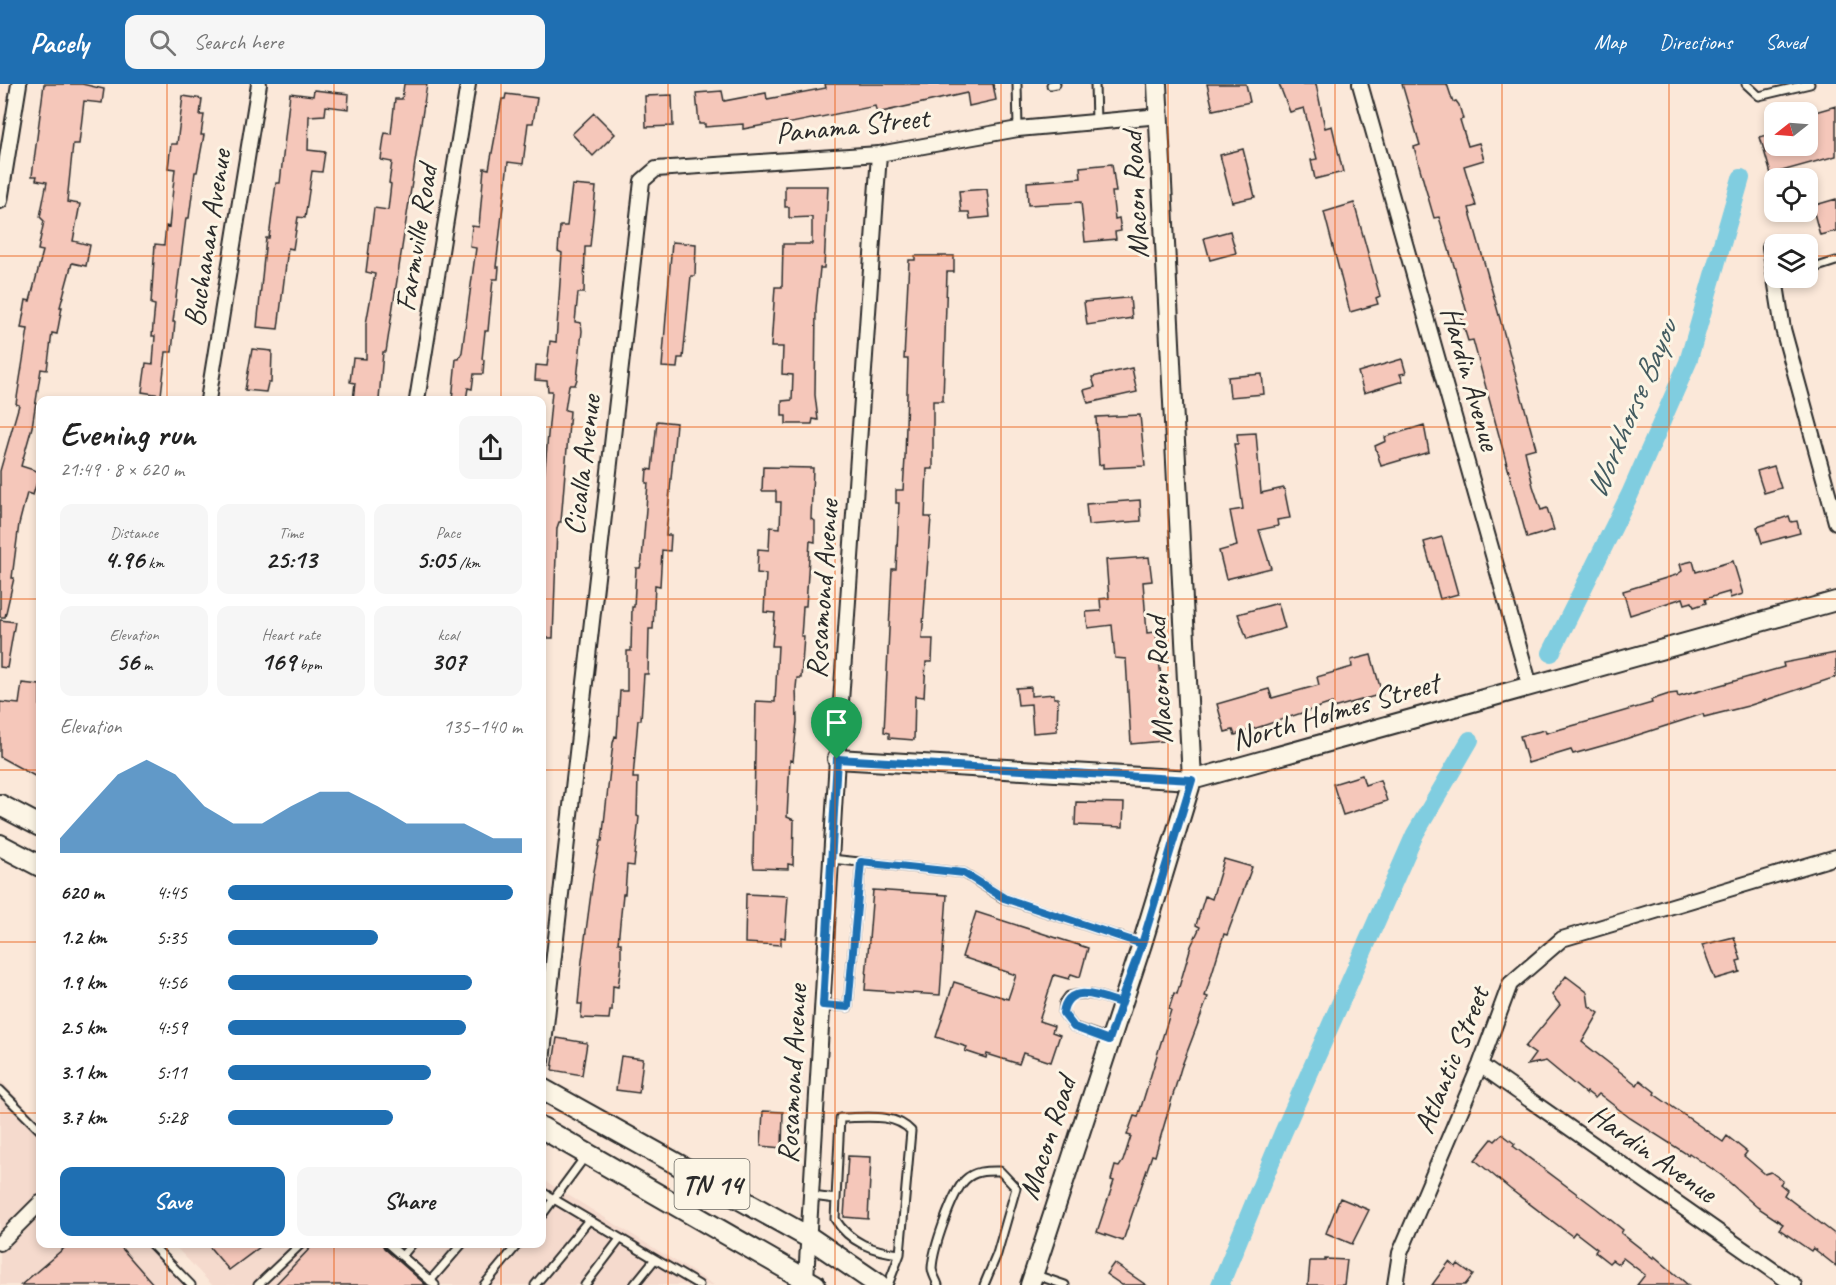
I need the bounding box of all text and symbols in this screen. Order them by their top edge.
search box [125,15,545,69]
text: Pacely [30,25,89,60]
icon: search [146,26,179,59]
text: Search here [194,28,283,56]
text: Map [1594,29,1626,55]
text: Directions [1659,29,1732,55]
text: Saved [1765,29,1806,55]
street label: Panama Street [773,98,934,152]
north arrow [1764,102,1818,156]
map controls [1764,102,1818,288]
street label: Macon Road [1112,126,1157,259]
street label: Buchanan Avenue [174,145,240,329]
street label: Farmville Road [386,158,447,314]
button: locate [1764,168,1818,222]
button: layers [1764,234,1818,288]
street label: Hardin Avenue [1432,302,1510,456]
water label: Workhorse Bayou [1575,310,1688,504]
street label: Cicalla Avenue [555,390,610,537]
text: Evening run [60,413,195,455]
button: share [459,416,522,479]
text: 21:49 · 8 × 620 m [60,457,184,482]
street label: Rosamond Avenue [797,496,847,680]
text: Distance [110,523,158,543]
text: Time [279,523,303,543]
text: Pace [436,523,460,543]
text: 4.96 [104,543,144,576]
text: 25:13 [265,543,317,576]
text: 5:05 [416,543,455,576]
text: km [144,553,164,573]
text: /km [455,553,480,573]
street label: Macon Road [1136,611,1181,744]
text: Elevation [109,625,159,645]
text: Heart rate [262,625,320,645]
text: kcal [437,625,459,645]
text: 56 [116,645,139,678]
text: 169 [260,645,296,678]
text: 307 [431,645,466,678]
text: m [139,655,152,675]
text: bpm [296,655,322,675]
street label: North Holmes Street [1227,662,1447,759]
pin [811,697,862,759]
icon: arrive [820,706,853,739]
text: Elevation [60,714,122,739]
text: 135–140 m [443,714,522,739]
text: 620 m [60,880,104,905]
text: 4:45 [156,880,187,905]
text: 1.2 km [60,925,107,950]
text: 5:35 [156,925,187,950]
text: 1.9 km [60,970,106,995]
text: 4:56 [156,970,187,995]
street label: Atlantic Street [1404,978,1499,1139]
street label: Rosamond Avenue [768,981,816,1164]
text: 2.5 km [60,1015,106,1040]
text: 4:59 [156,1015,187,1040]
text: 3.1 km [60,1060,107,1085]
text: 5:11 [156,1060,187,1085]
street label: Macon Road [1009,1068,1086,1204]
street label: Hardin Avenue [1582,1095,1726,1212]
text: 3.7 km [60,1105,106,1130]
text: 5:28 [156,1105,187,1130]
road number: TN 14 [674,1159,750,1209]
button: Save [60,1167,285,1236]
button: Share [297,1167,522,1236]

